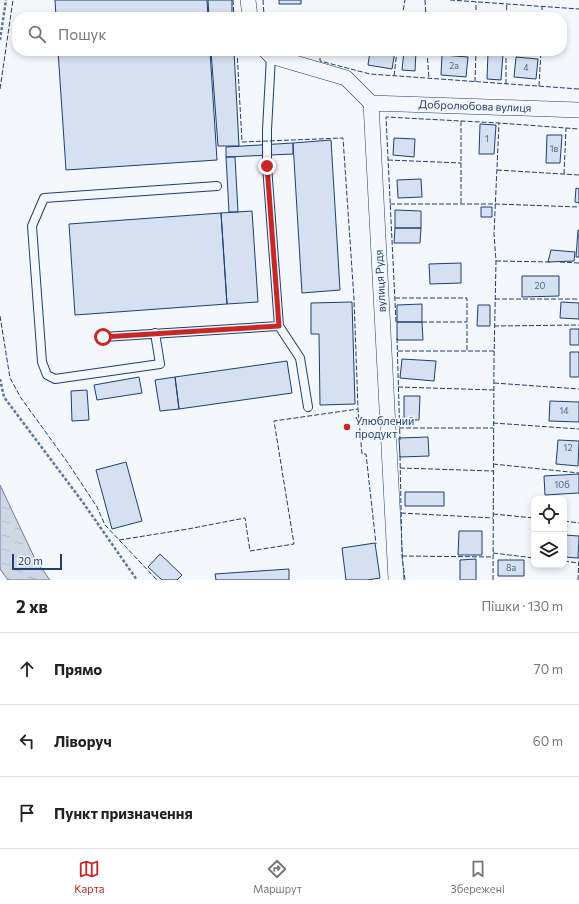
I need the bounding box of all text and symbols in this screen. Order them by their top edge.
search box [12,12,567,56]
icon: search [26,23,48,45]
text: Пошук [58,25,106,43]
house number: 2а [449,60,459,71]
house number: 4 [523,62,529,73]
street label: Добролюбова вулиця [418,97,532,114]
house number: 1 [485,133,489,144]
house number: 1в [550,143,559,154]
route end [258,157,276,175]
street label: вулиця Рудя [371,249,388,313]
house number: 20 [535,280,546,291]
route start [94,328,112,346]
house number: 14 [559,405,569,416]
place label: Улюблений продукт [355,414,414,440]
marker: Улюблений продукт [342,422,352,432]
house number: 12 [564,442,572,453]
house number: 10б [554,479,570,490]
map controls [531,496,567,568]
button: locate [531,496,567,532]
button: layers [531,532,567,568]
scale bar [12,552,62,571]
text: 20 m [18,554,43,567]
house number: 8а [506,562,516,573]
text: 2 хв [16,596,48,617]
text: Пішки · 130 m [481,598,563,614]
icon: ahead [16,658,38,680]
text: Прямо [54,660,102,678]
text: 70 m [534,661,563,677]
icon: left [16,730,38,752]
text: Ліворуч [54,732,112,750]
text: 60 m [533,733,563,749]
icon: arrive [16,802,38,824]
text: Пункт призначення [54,804,193,822]
tab: Карта [74,858,105,895]
tab: Маршрут [253,858,302,895]
tab: Збережені [450,858,505,895]

